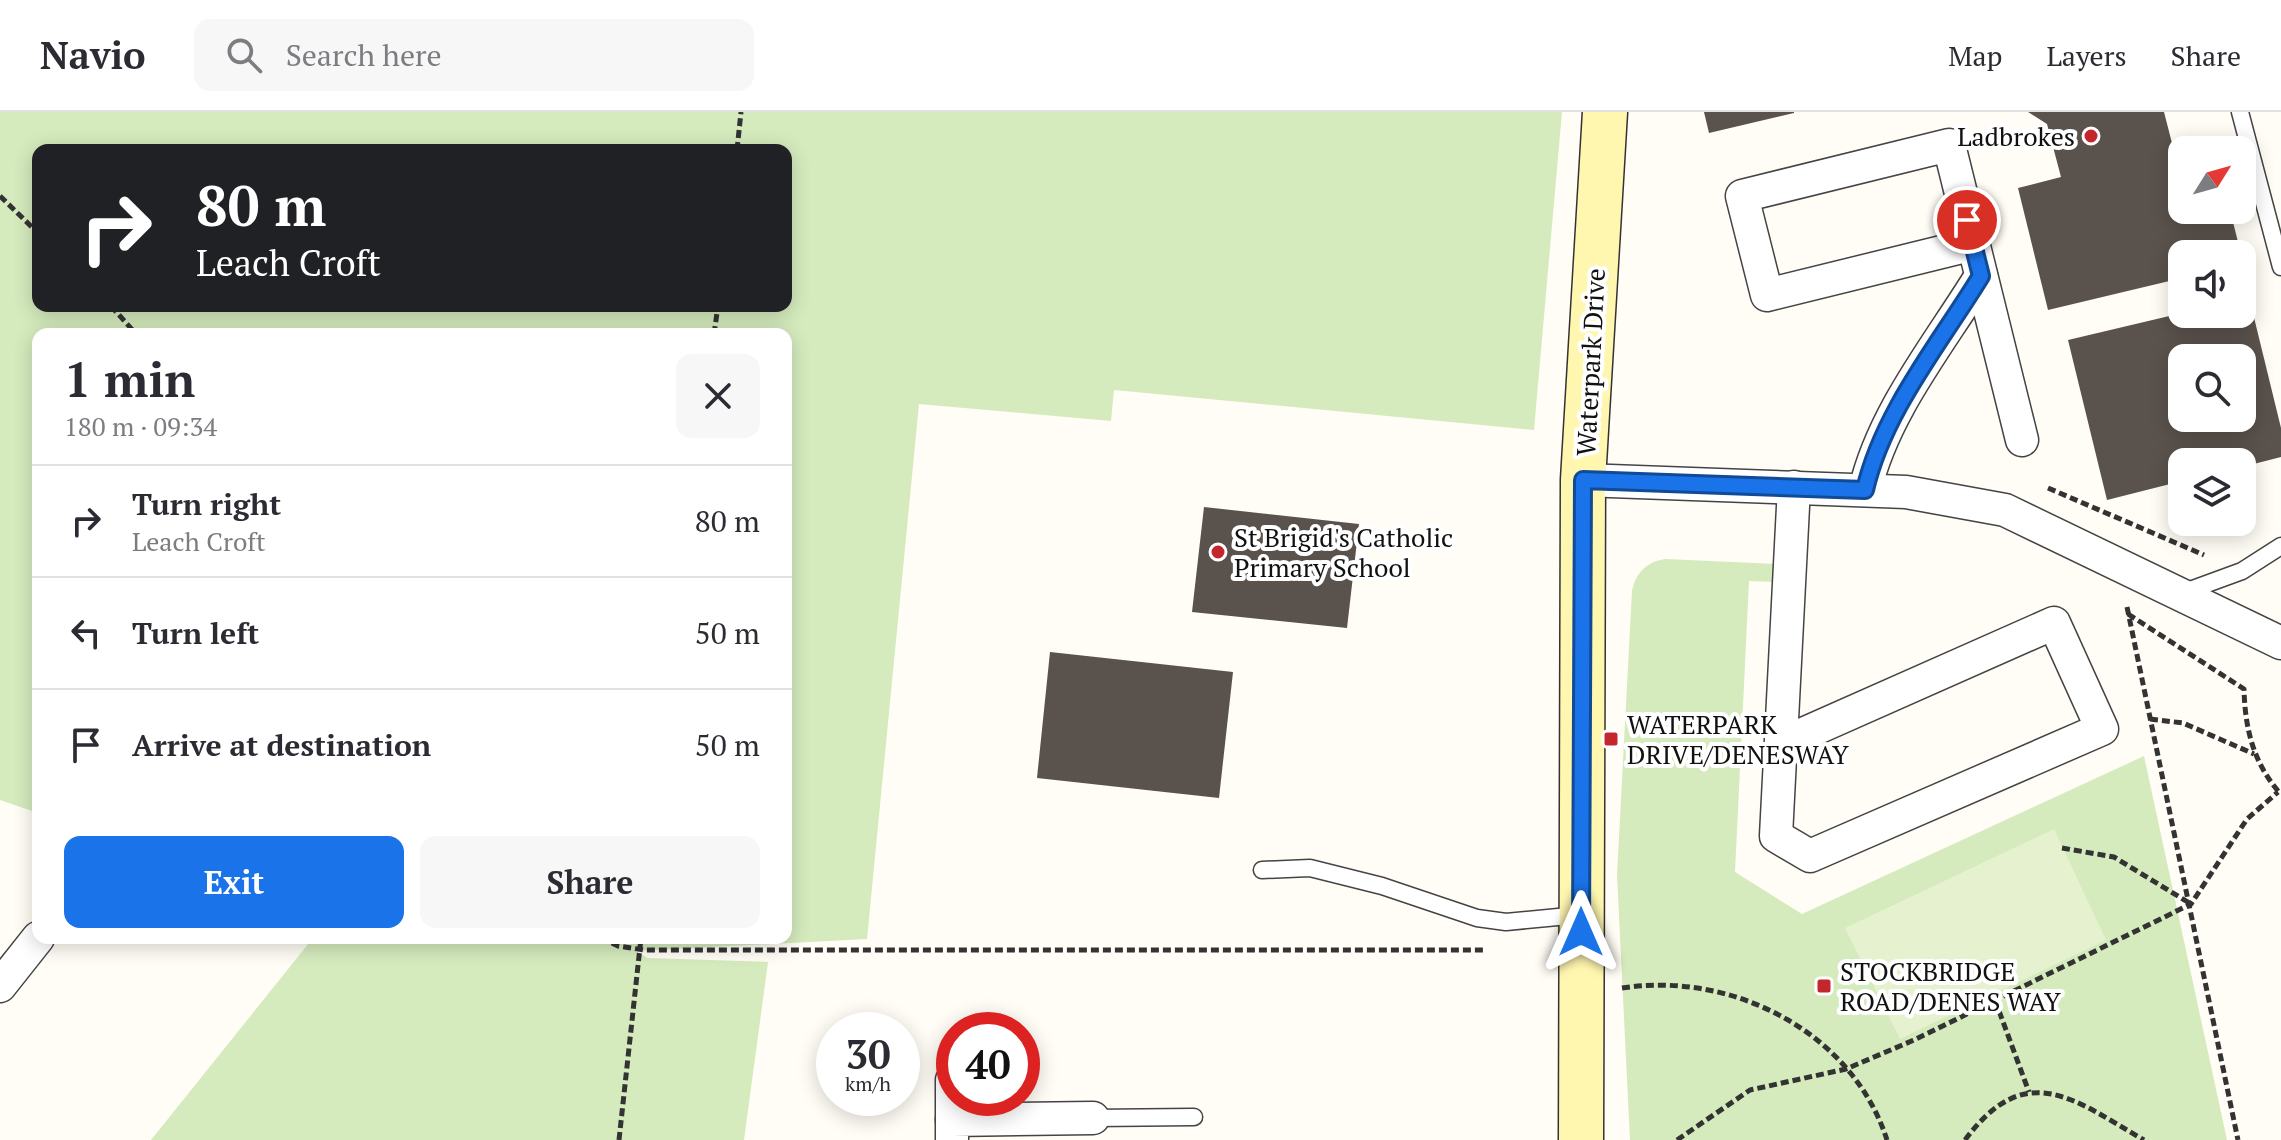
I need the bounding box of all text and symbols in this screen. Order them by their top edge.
search box [194,19,754,91]
text: Navio [40,30,146,80]
icon: search [222,33,266,77]
text: Search here [286,35,442,75]
text: Map [1948,37,2002,74]
text: Layers [2046,37,2127,74]
text: Share [2171,37,2241,74]
place label: Ladbrokes [1957,119,2075,153]
marker: Ladbrokes [2082,127,2100,145]
north arrow [2168,136,2256,224]
map controls [2168,136,2256,536]
text: 80 m [196,168,326,242]
icon: right [64,176,168,280]
pin [1933,186,2001,254]
icon: arrive [1945,198,1989,242]
text: Leach Croft [196,239,381,286]
button: sound [2168,240,2256,328]
street label: Waterpark Drive [1568,267,1612,457]
button: search [2168,344,2256,432]
text: 1 min [64,347,195,411]
button: close [676,354,760,438]
text: 180 m · 09:34 [64,409,217,443]
button: layers [2168,448,2256,536]
text: Turn right [132,484,281,524]
icon: right [64,499,108,543]
text: 80 m [695,501,760,541]
place label: St Brigid's Catholic Primary School [1234,520,1453,584]
text: Leach Croft [132,524,266,558]
marker: St Brigid's Catholic Primary School [1209,543,1227,561]
icon: left [64,611,108,655]
text: Turn left [132,613,259,653]
text: 50 m [695,613,760,653]
place label: WATERPARK DRIVE/DENESWAY [1627,707,1849,771]
icon: arrive [64,723,108,767]
text: Arrive at destination [132,725,431,765]
text: 50 m [695,725,760,765]
marker: WATERPARK DRIVE/DENESWAY [1602,730,1620,748]
button: Exit [64,836,404,928]
button: Share [420,836,760,928]
position arrow [1539,890,1623,974]
place label: STOCKBRIDGE ROAD/DENES WAY [1840,954,2061,1018]
marker: STOCKBRIDGE ROAD/DENES WAY [1815,977,1833,995]
speed limit sign: 40 [936,1012,1040,1116]
text: 30 [845,1027,891,1080]
text: km/h [845,1070,891,1097]

